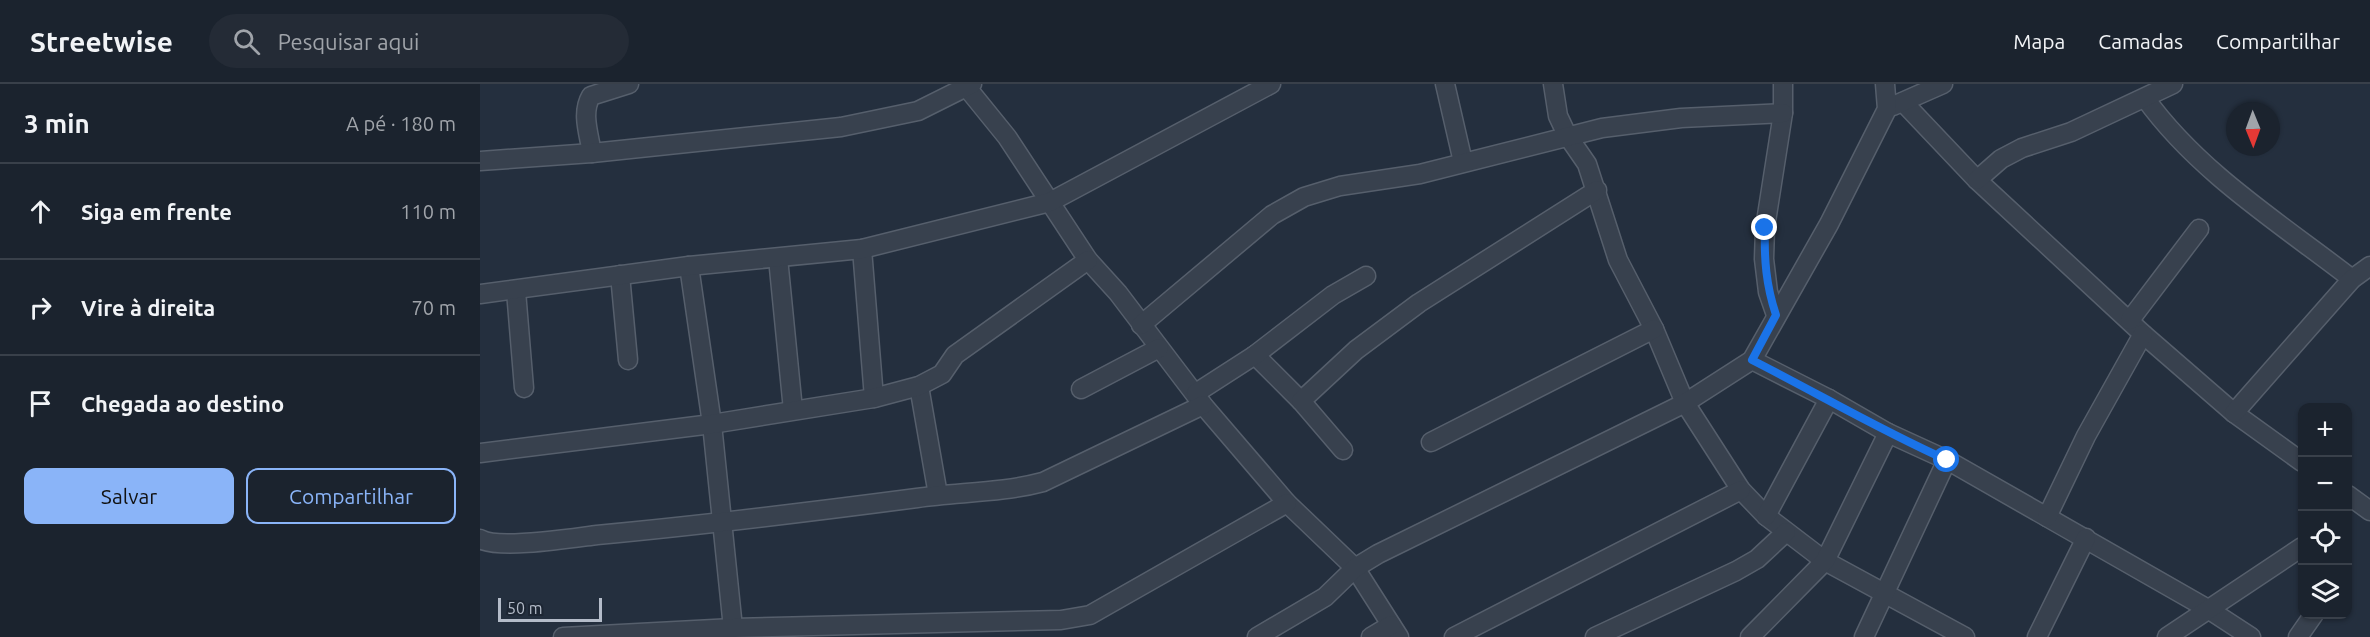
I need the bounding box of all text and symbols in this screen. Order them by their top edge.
search box [209,14,629,68]
icon: search [230,25,263,58]
text: Streetwise [30,26,173,57]
text: Pesquisar aqui [278,29,419,54]
text: Mapa [2013,29,2065,53]
text: Camadas [2098,29,2183,53]
text: Compartilhar [2216,29,2340,53]
north arrow [2226,102,2280,156]
text: 3 min [24,109,90,138]
text: A pé · 180 m [346,112,456,135]
icon: ahead [24,195,57,228]
text: Siga em frente [81,199,232,224]
text: 110 m [400,200,456,223]
route end [1751,214,1777,240]
icon: right [24,291,57,324]
text: Vire à direita [81,295,215,320]
text: 70 m [412,296,456,319]
icon: arrive [24,387,57,420]
text: Chegada ao destino [81,391,284,416]
map controls [2298,403,2352,619]
button: + [2298,403,2352,457]
route start [1933,446,1959,472]
button: − [2298,457,2352,511]
button: Salvar [24,468,234,524]
button: Compartilhar [246,468,456,524]
button: locate [2298,511,2352,565]
button: layers [2298,565,2352,619]
scale bar [498,595,602,622]
text: 50 m [507,599,543,617]

